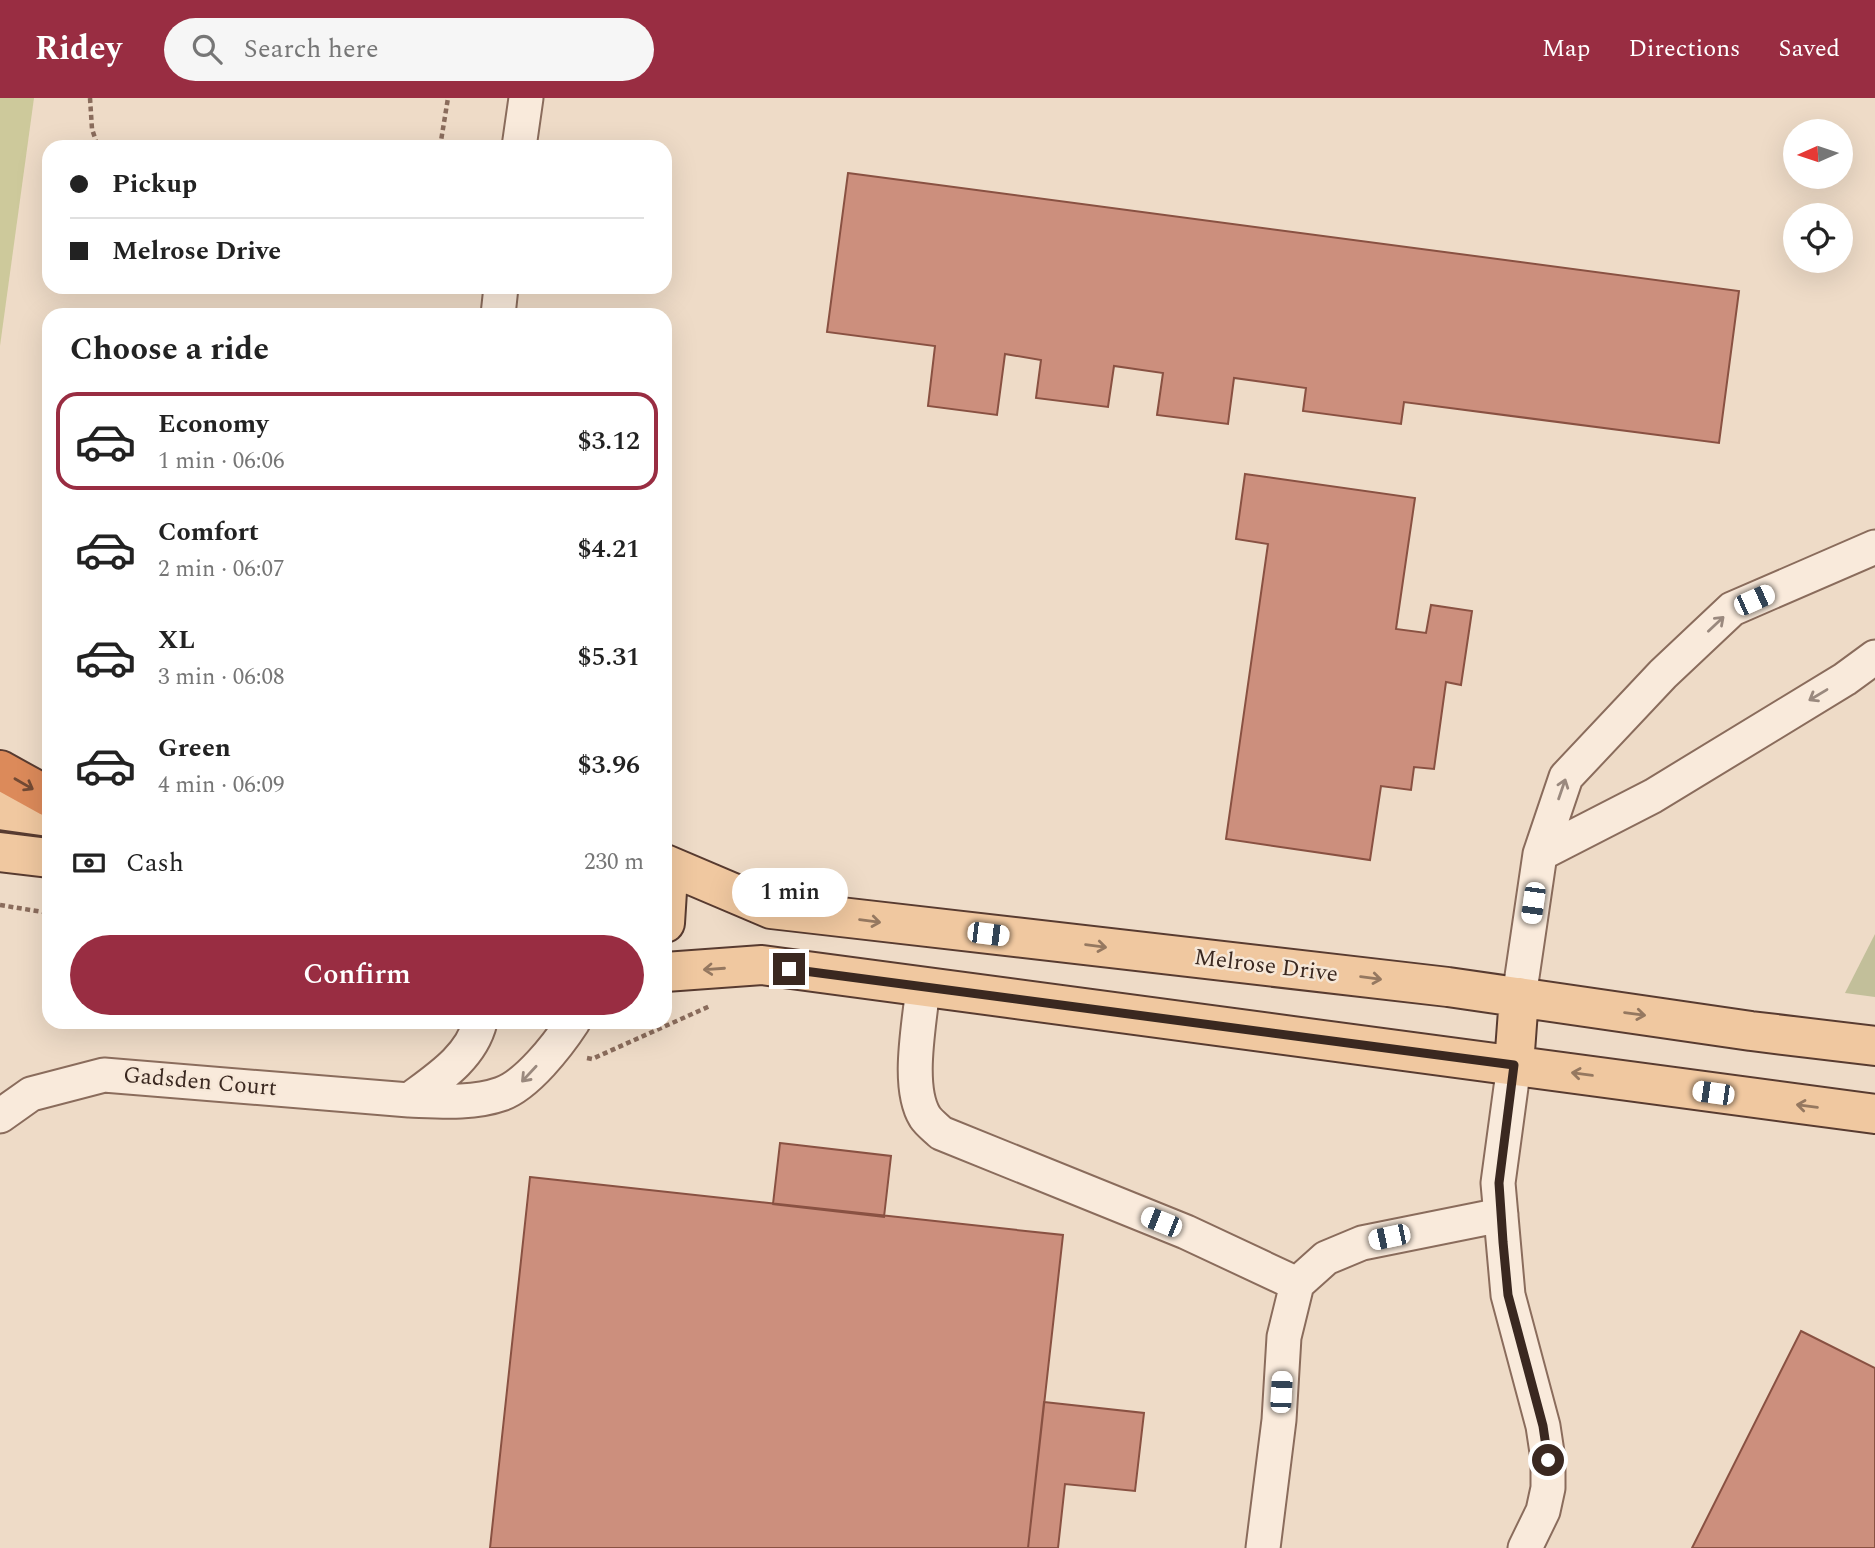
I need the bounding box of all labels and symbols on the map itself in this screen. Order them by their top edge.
north arrow [1783,119,1853,189]
car [1731,582,1778,618]
one-way arrow [1707,616,1725,632]
one-way arrow [1809,688,1829,702]
one-way arrow [14,777,34,791]
one-way arrow [1556,778,1569,800]
callout: 1 min [731,868,847,916]
car [1520,881,1547,925]
one-way arrow [859,914,881,927]
car [966,921,1011,947]
one-way arrow [1085,940,1107,953]
street label: Melrose Drive [1192,940,1340,992]
route end [773,953,805,985]
one-way arrow [703,963,726,976]
one-way arrow [1359,972,1382,985]
one-way arrow [1623,1008,1646,1021]
street label: Gadsden Court [122,1058,278,1106]
one-way arrow [521,1065,538,1082]
one-way arrow [1571,1068,1594,1081]
car [1691,1080,1736,1106]
one-way arrow [1796,1099,1819,1112]
car [1138,1204,1185,1240]
car [1367,1222,1412,1252]
car [1270,1370,1293,1414]
route start [1532,1444,1564,1476]

